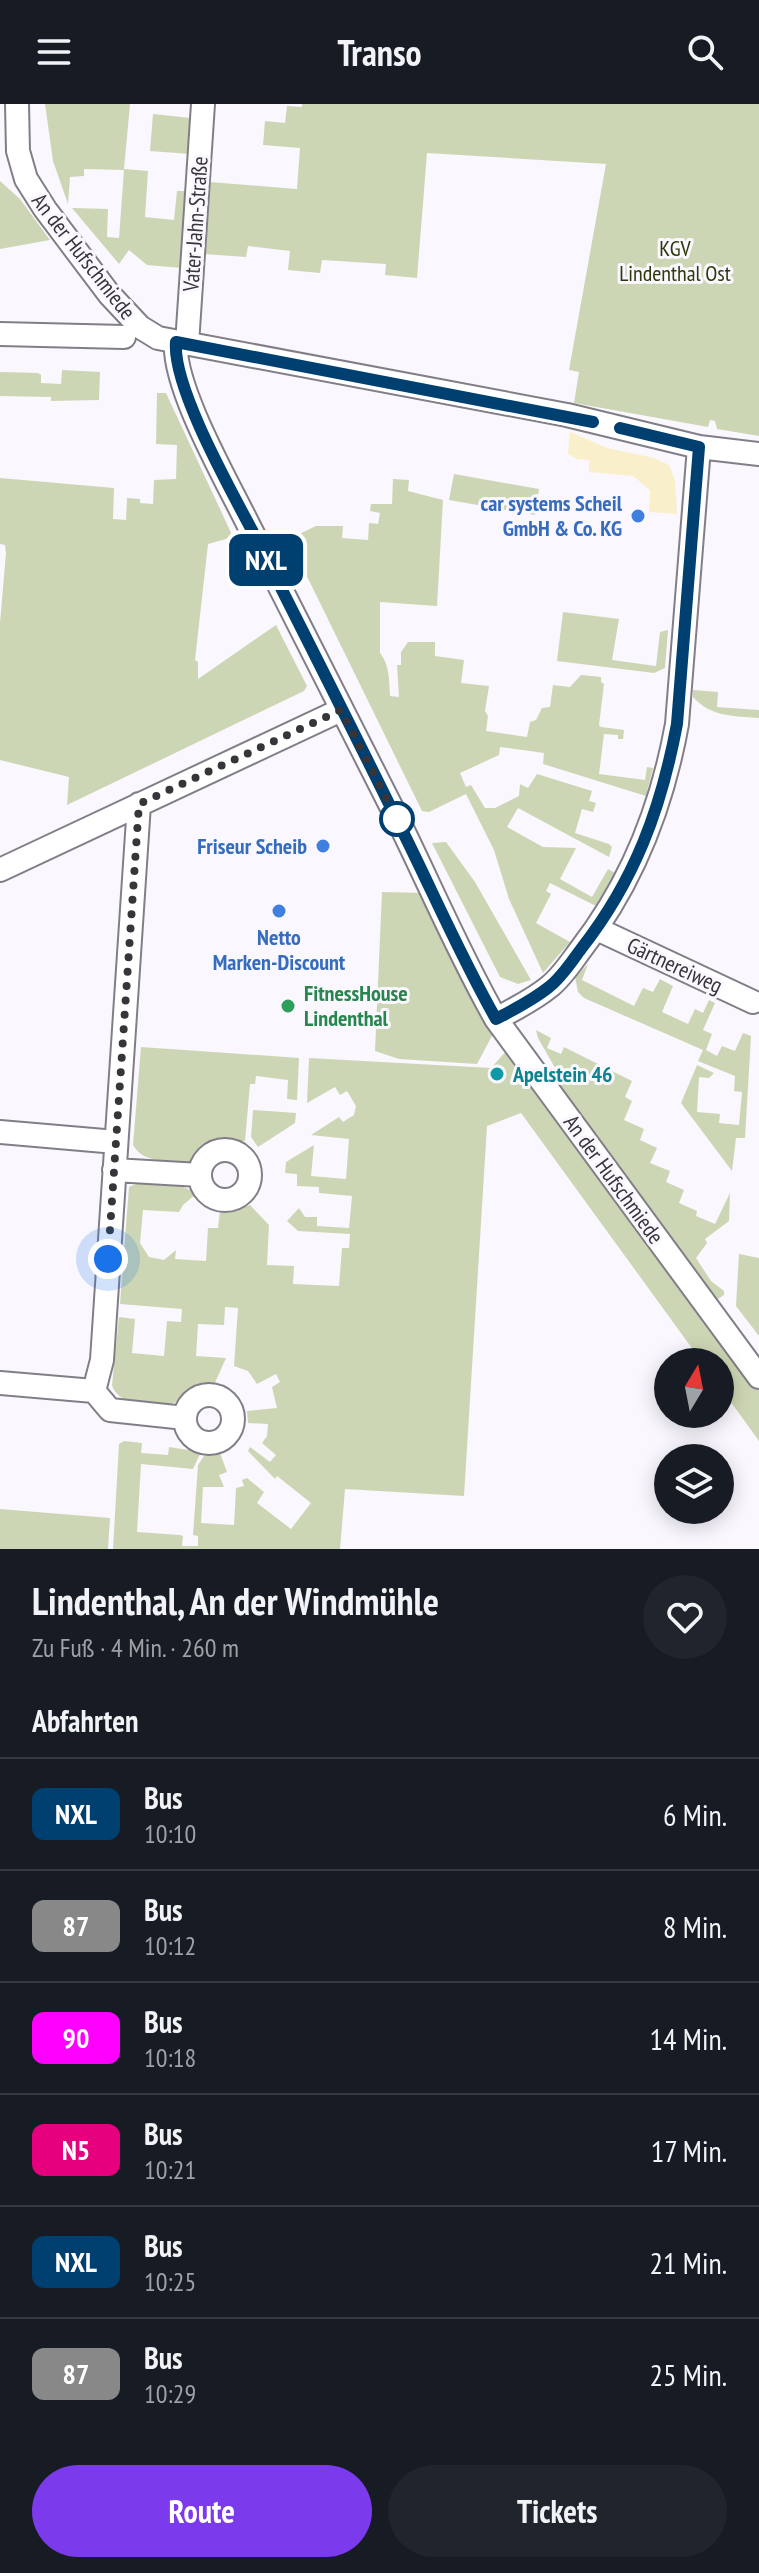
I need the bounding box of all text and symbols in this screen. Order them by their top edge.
text: Transo [337,29,422,76]
icon: menu [32,30,76,74]
icon: search [683,30,727,74]
street label: Vater-Jahn-Straße [176,155,214,294]
street label: An der Hufschmiede [26,187,142,325]
park label: KGV Lindenthal Ost [619,234,731,287]
place label: car systems Scheil GmbH & Co. KG [480,489,623,542]
marker: car systems Scheil GmbH & Co. KG [629,507,647,525]
line badge: NXL [220,534,312,586]
text: NXL [245,541,287,578]
unlabelled marker [380,802,414,836]
place label: Friseur Scheib [197,832,307,860]
marker: Friseur Scheib [314,837,332,855]
marker: Netto Marken-Discount [270,902,288,920]
place label: Netto Marken-Discount [213,923,346,976]
street label: Gärtnereiweg [623,931,727,999]
place label: FitnessHouse Lindenthal [304,979,408,1032]
marker: FitnessHouse Lindenthal [279,997,297,1015]
place label: Apelstein 46 [512,1060,613,1088]
marker: Apelstein 46 [488,1065,506,1083]
street label: An der Hufschmiede [558,1109,670,1249]
your location [88,1239,128,1279]
north arrow [654,1348,734,1428]
map controls [654,1348,734,1524]
button: layers [654,1444,734,1524]
button: heart [643,1575,727,1659]
text: Lindenthal, An der Windmühle [32,1576,439,1625]
text: Zu Fuß · 4 Min. · 260 m [32,1631,239,1664]
text: Abfahrten [32,1701,138,1740]
text: Bus [144,1778,183,1817]
text: NXL [55,1795,97,1832]
text: 6 Min. [663,1795,727,1834]
text: 10:10 [144,1817,196,1850]
text: Bus [144,1890,183,1929]
text: 87 [63,1907,89,1944]
text: 8 Min. [663,1907,727,1946]
text: 10:12 [144,1929,196,1962]
text: Bus [144,2002,183,2041]
text: 90 [63,2019,89,2056]
text: 14 Min. [650,2019,727,2058]
text: 10:18 [144,2041,196,2074]
text: Bus [144,2114,183,2153]
text: N5 [62,2131,90,2168]
text: 17 Min. [651,2131,727,2170]
text: 10:21 [144,2153,196,2186]
text: Bus [144,2226,183,2265]
text: NXL [55,2243,97,2280]
text: 21 Min. [650,2243,727,2282]
text: 10:25 [144,2265,196,2298]
text: Bus [144,2338,183,2377]
text: 87 [63,2355,89,2392]
text: 25 Min. [650,2355,727,2394]
text: 10:29 [144,2377,196,2410]
button: Route [32,2465,372,2557]
button: Tickets [388,2465,727,2557]

